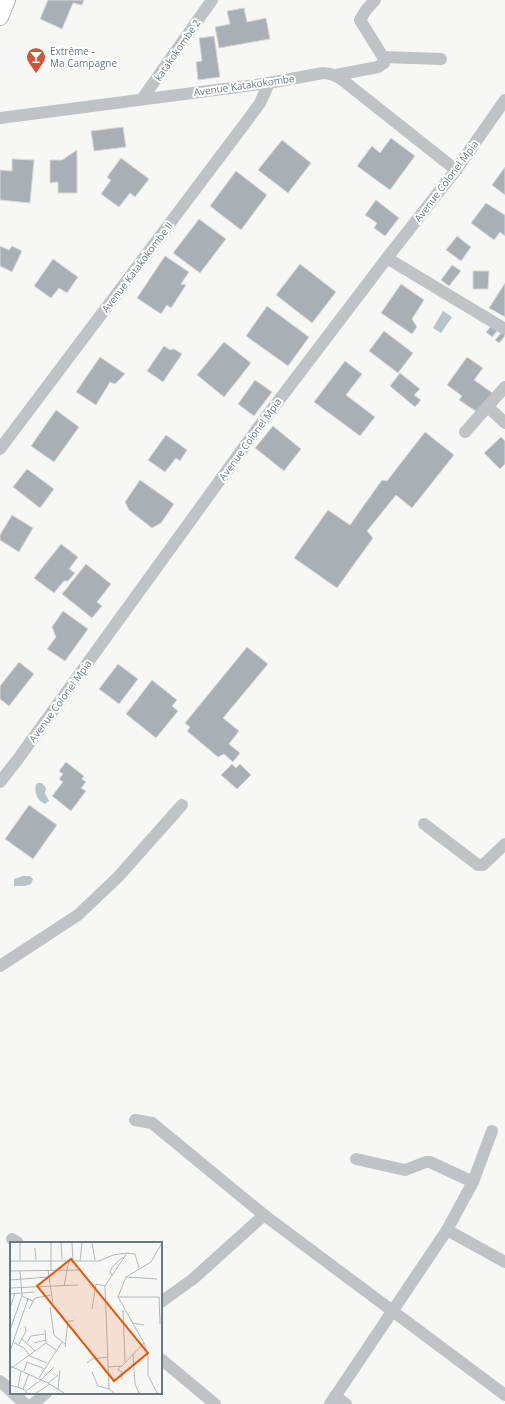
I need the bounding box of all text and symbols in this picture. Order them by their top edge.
street label: katakokombe 2 [151,16,203,83]
place label: Extrême - Ma Campagne [50,44,117,70]
bar icon: Extrême - Ma Campagne [25,46,47,74]
street label: Avenue Katakokombe [193,71,296,99]
street label: Avenue Colonel Mpia [411,138,481,224]
street label: Avenue Katakokombe II [98,219,176,315]
street label: Avenue Colonel Mpia [215,395,285,483]
street label: Avenue Colonel Mpia [25,657,95,745]
inset map [10,1242,162,1394]

